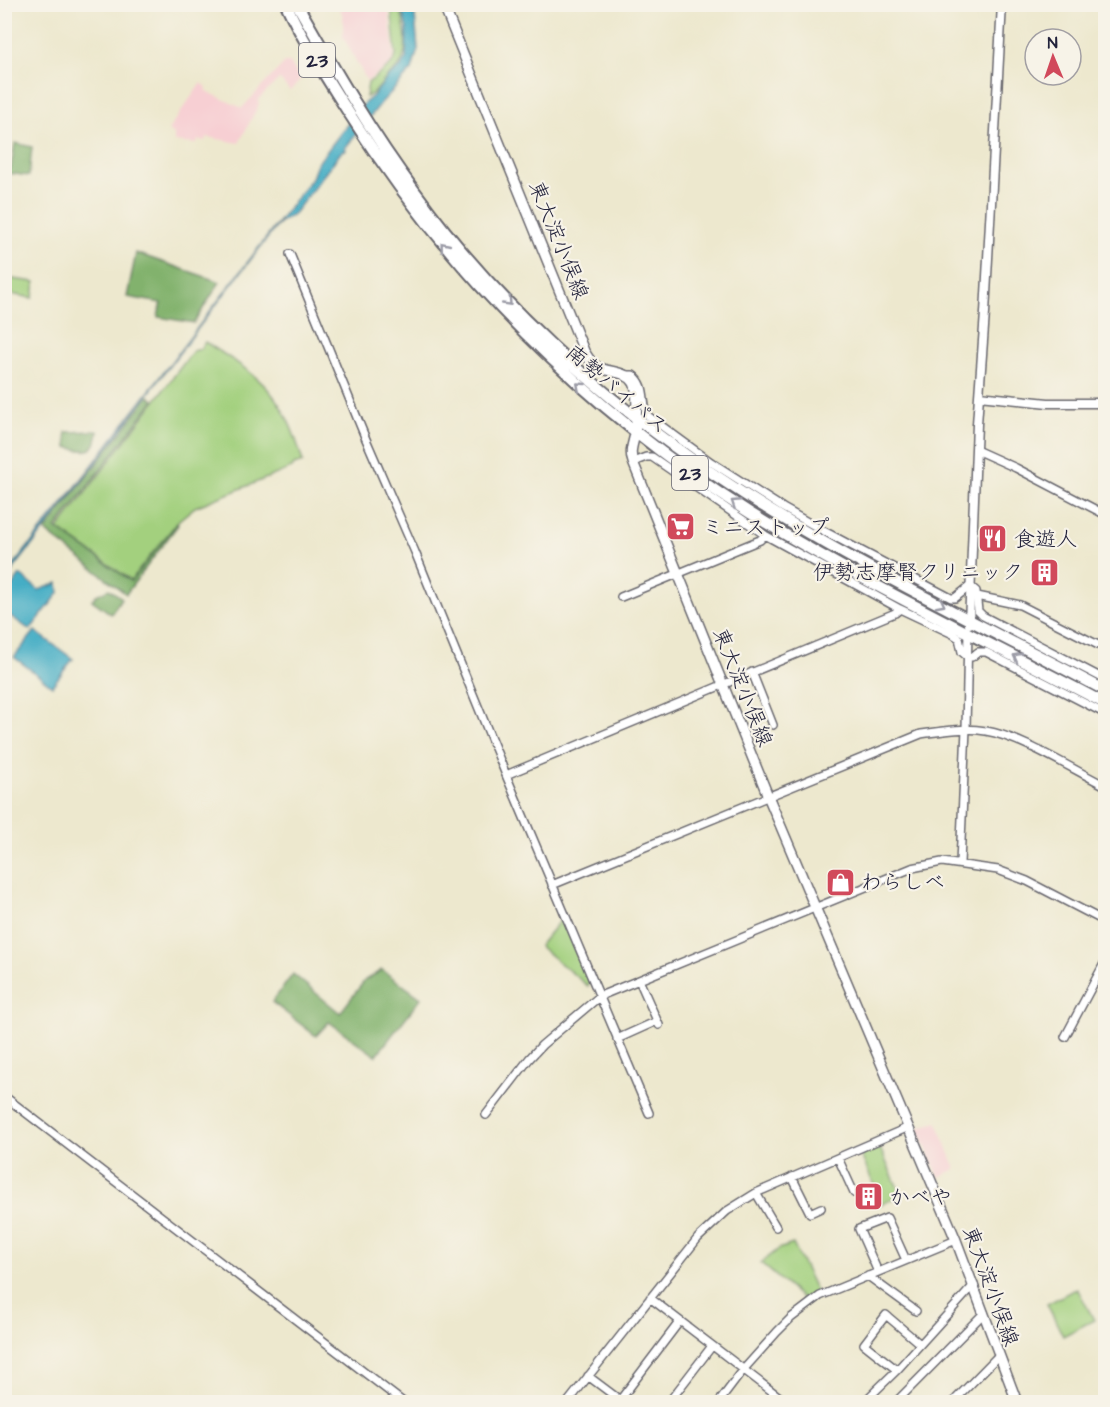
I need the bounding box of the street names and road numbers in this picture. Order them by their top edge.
road number: 23 [299,43,335,77]
street label: 東大淀小俣線 [521,176,596,304]
street label: 南勢バイパス [559,338,674,441]
road number: 23 [672,456,708,490]
street label: 東大淀小俣線 [705,623,780,751]
street label: 東大淀小俣線 [955,1222,1026,1350]

